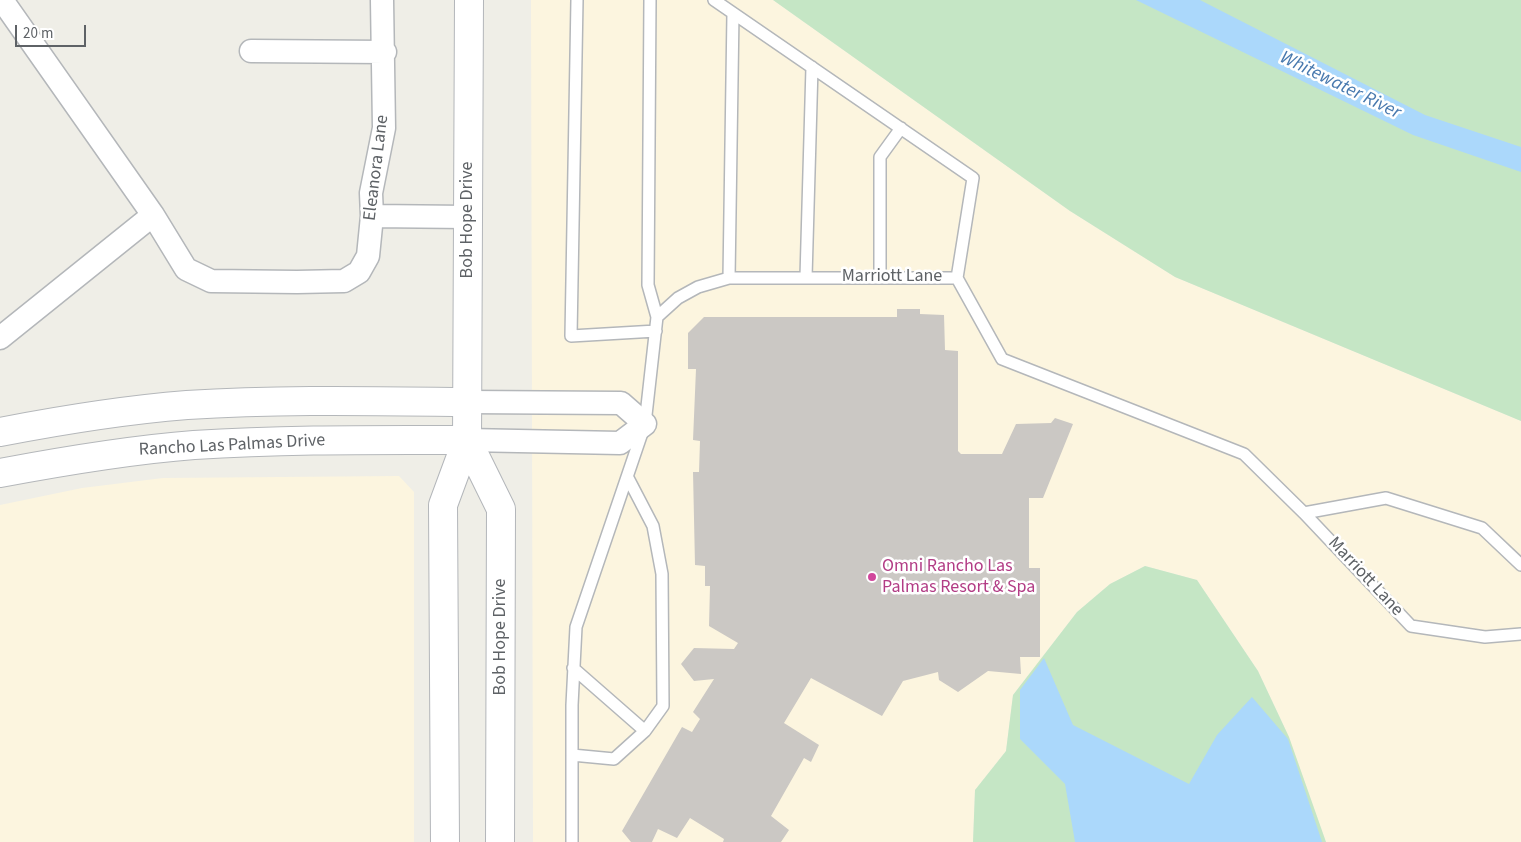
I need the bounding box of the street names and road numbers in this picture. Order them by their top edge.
street label: Eleanora Lane [360,114,394,222]
street label: Bob Hope Drive [457,162,479,278]
street label: Marriott Lane [842,266,942,288]
street label: Rancho Las Palmas Drive [138,430,326,462]
street label: Marriott Lane [1323,533,1407,621]
street label: Bob Hope Drive [490,579,512,695]

